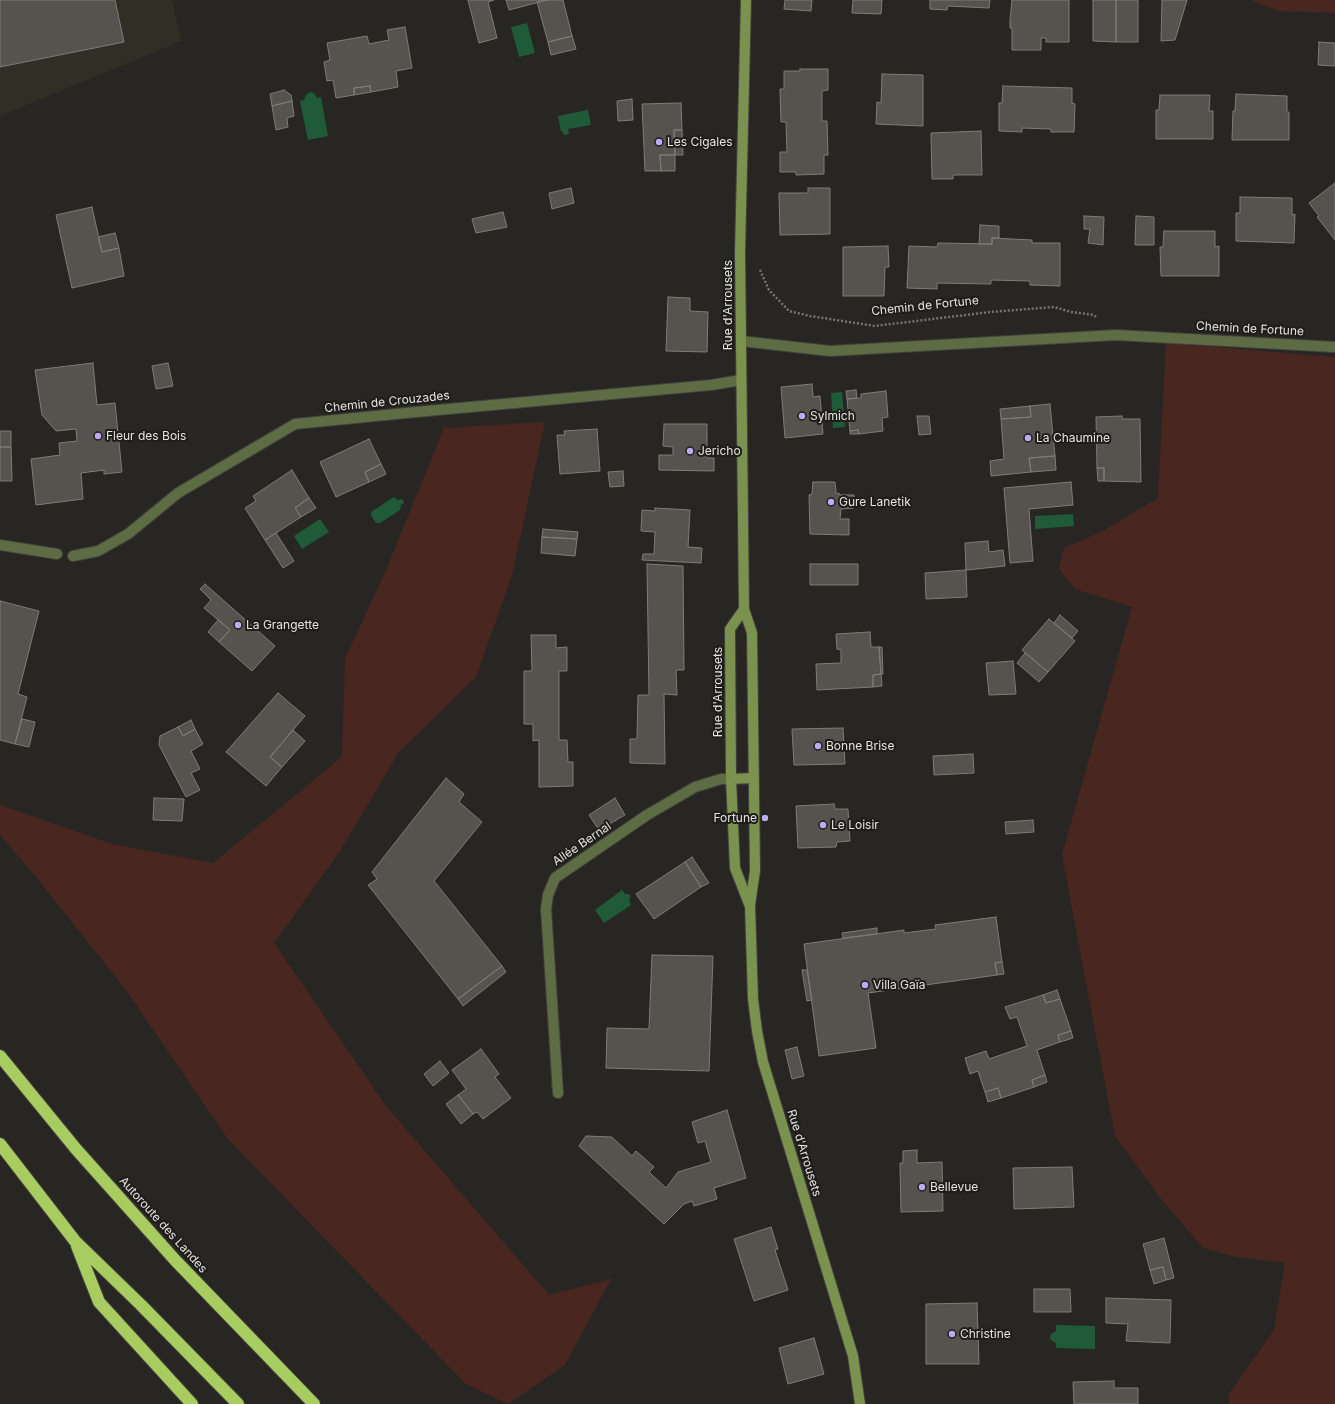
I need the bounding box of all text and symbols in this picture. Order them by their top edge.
place label: Les Cigales [667,135,732,149]
marker: Les Cigales [654,137,664,147]
street label: Rue d'Arrousets [721,260,735,350]
street label: Chemin de Fortune [871,293,979,319]
street label: Chemin de Fortune [1196,319,1304,339]
street label: Chemin de Crouzades [324,388,450,416]
place label: Sylmich [810,409,855,423]
marker: Sylmich [797,411,807,421]
place label: Fleur des Bois [106,429,186,443]
marker: Fleur des Bois [93,431,103,441]
place label: La Chaumine [1036,431,1110,445]
marker: La Chaumine [1023,433,1033,443]
place label: Jericho [698,444,741,458]
marker: Jericho [685,446,695,456]
place label: Gure Lanetik [839,495,911,509]
marker: Gure Lanetik [826,497,836,507]
place label: La Grangette [246,618,319,632]
marker: La Grangette [233,620,243,630]
street label: Rue d'Arrousets [711,647,725,737]
place label: Bonne Brise [826,739,894,753]
marker: Bonne Brise [813,741,823,751]
place label: Fortune [713,811,757,825]
marker: Fortune [760,813,770,823]
place label: Le Loisir [831,818,879,832]
street label: Allée Bernal [550,819,614,869]
marker: Le Loisir [818,820,828,830]
place label: Villa Gaïa [873,978,925,992]
marker: Villa Gaïa [860,980,870,990]
street label: Rue d'Arrousets [784,1108,824,1198]
street label: Autoroute des Landes [116,1174,210,1276]
place label: Bellevue [930,1180,978,1194]
marker: Bellevue [917,1182,927,1192]
place label: Christine [960,1327,1011,1341]
marker: Christine [947,1329,957,1339]

